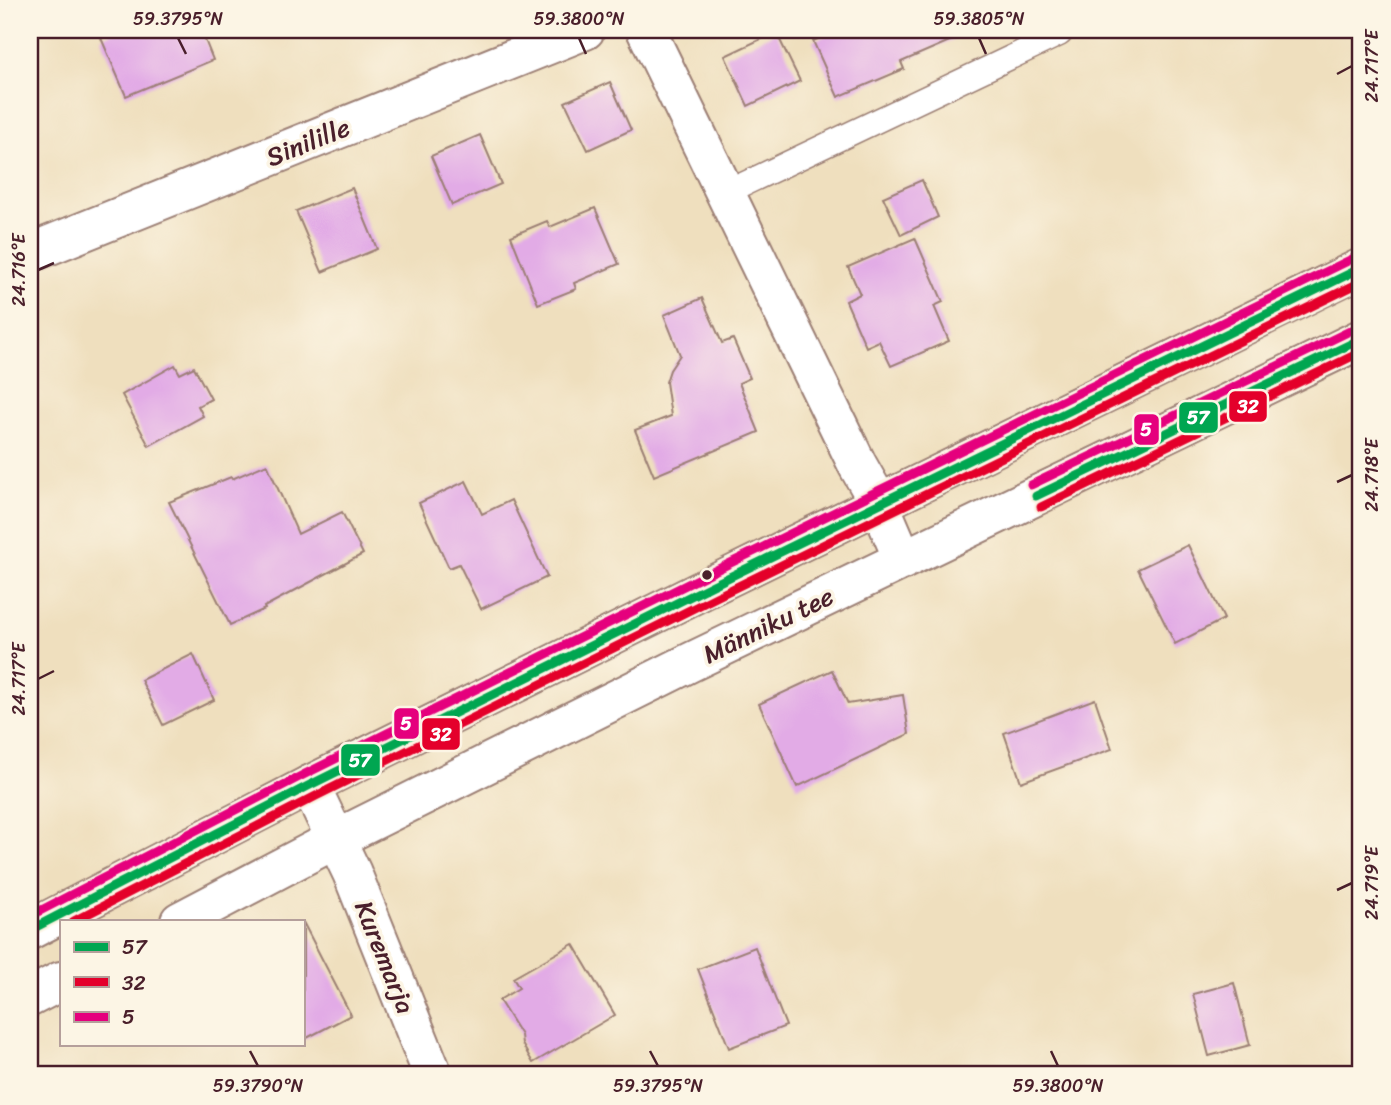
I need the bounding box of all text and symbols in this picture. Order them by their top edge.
text: 59.3795°N [133,3,223,35]
text: 59.3800°N [533,3,625,35]
text: 59.3805°N [934,3,1025,35]
text: 24.717°E [1356,28,1388,103]
street label: Sinilille [259,104,357,180]
text: 24.716°E [3,233,35,307]
line badge: 32 [1228,390,1268,423]
text: 32 [1236,390,1259,423]
line badge: 57 [1178,401,1219,434]
text: 57 [1187,401,1211,434]
line badge: 5 [1133,413,1160,446]
text: 5 [1140,413,1152,446]
text: 24.718°E [1356,437,1388,512]
unlabelled marker [700,568,714,582]
street label: Männiku tee [694,573,842,677]
text: 24.717°E [3,641,35,716]
line badge: 5 [393,707,420,740]
text: 5 [400,707,412,740]
line badge: 32 [421,717,461,751]
text: 32 [429,718,452,751]
line badge: 57 [340,743,381,777]
text: 57 [349,744,373,777]
text: 24.719°E [1356,845,1388,920]
street label: Kuremarja [341,893,429,1021]
legend [60,920,304,1046]
text: 57 [122,928,149,966]
text: 32 [122,964,146,1002]
text: 5 [122,998,135,1036]
text: 59.3790°N [213,1070,304,1102]
text: 59.3795°N [613,1070,703,1102]
text: 59.3800°N [1012,1070,1104,1102]

